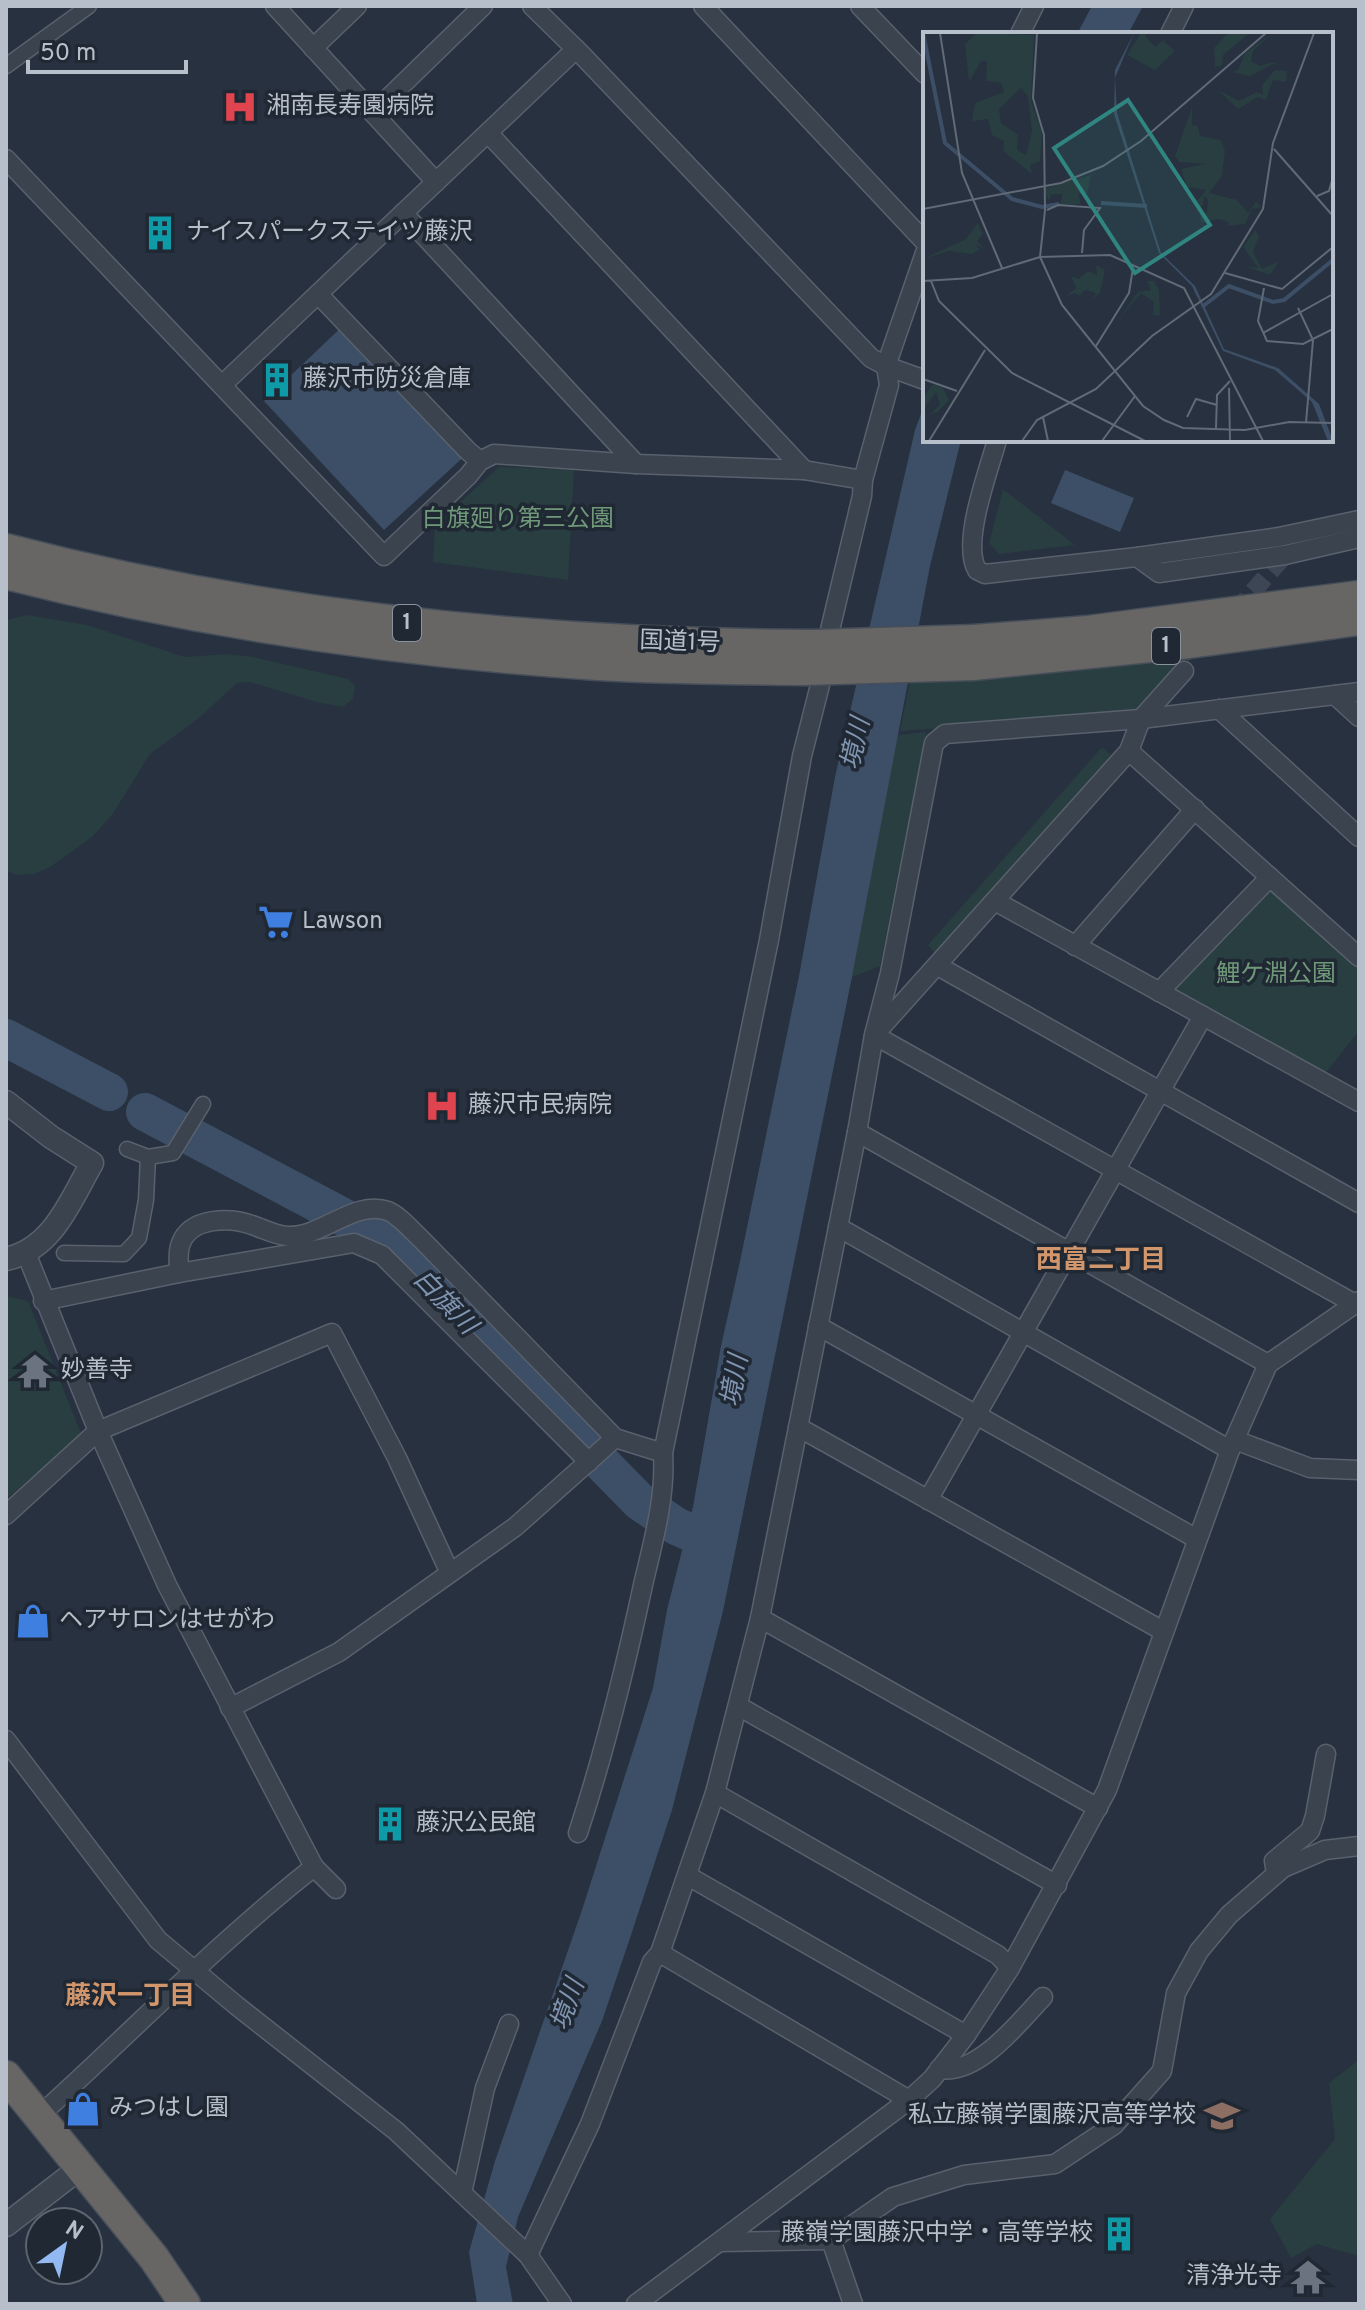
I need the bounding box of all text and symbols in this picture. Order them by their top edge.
scale bar [28,24,186,74]
inset map [923,32,1333,442]
text: 50 m [40,39,96,69]
hospital icon: 湘南長寿園病院 [221,88,259,126]
place label: 湘南長寿園病院 [266,92,434,122]
building icon: ナイスパークステイツ藤沢 [141,214,179,252]
place label: ナイスパークステイツ藤沢 [186,218,473,248]
building icon: 藤沢市防災倉庫 [258,361,296,399]
place label: 藤沢市防災倉庫 [303,365,471,395]
park label: 白旗廻り第三公園 [422,505,614,535]
road number: 1 [393,605,421,641]
street label: 国道1号 [639,627,721,659]
road number: 1 [1152,628,1180,664]
water label: 境川 [835,712,880,773]
supermarket icon: Lawson [257,903,295,941]
place label: Lawson [302,907,383,937]
park label: 鯉ケ淵公園 [1216,960,1336,990]
hospital icon: 藤沢市民病院 [423,1087,461,1125]
place label: 藤沢市民病院 [468,1091,612,1121]
district label: 西富二丁目 [1036,1245,1166,1278]
water label: 白旗川 [405,1263,485,1345]
water label: 境川 [715,1350,757,1409]
temple icon: 妙善寺 [16,1352,54,1390]
place label: 妙善寺 [61,1356,133,1386]
shop icon: ヘアサロンはせがわ [14,1602,52,1640]
place label: ヘアサロンはせがわ [59,1606,275,1636]
building icon: 藤沢公民館 [371,1805,409,1843]
place label: 藤沢公民館 [416,1809,536,1839]
water label: 境川 [545,1972,594,2035]
district label: 藤沢一丁目 [65,1981,195,2014]
shop icon: みつはし園 [64,2090,102,2128]
place label: みつはし園 [109,2094,229,2124]
school or university icon: 私立藤嶺学園藤沢高等学校 [1203,2097,1241,2135]
place label: 私立藤嶺学園藤沢高等学校 [908,2101,1196,2131]
north arrow [24,2206,104,2286]
building icon: 藤嶺学園藤沢中学・高等学校 [1100,2215,1138,2253]
text: N [60,2216,88,2247]
place label: 藤嶺学園藤沢中学・高等学校 [781,2219,1093,2249]
temple icon: 清浄光寺 [1289,2258,1327,2296]
place label: 清浄光寺 [1186,2262,1282,2292]

